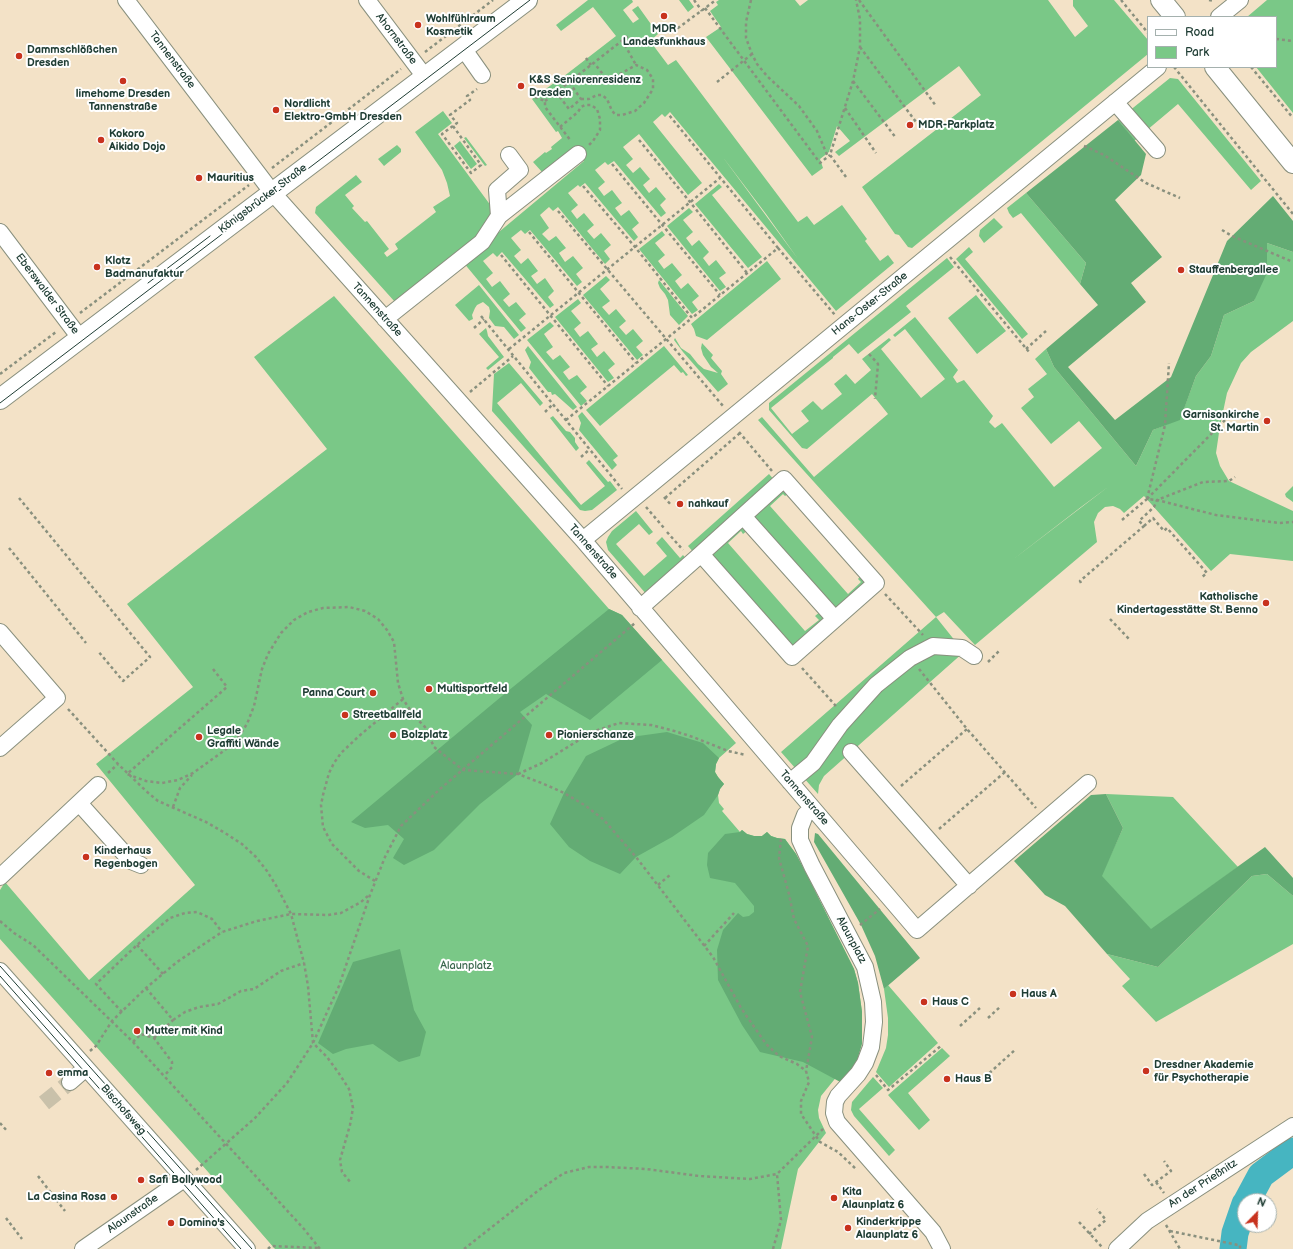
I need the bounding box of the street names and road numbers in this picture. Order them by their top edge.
street label: Ahornstraße [372,11,420,67]
street label: Tannenstraße [146,29,198,91]
street label: Königsbrücker Straße [216,161,310,237]
street label: Eberswalder Straße [12,251,82,337]
street label: Hans-Oster-Straße [829,269,911,339]
street label: Tannenstraße [349,280,405,340]
street label: Tannenstraße [566,522,620,582]
street label: Tannenstraße [777,768,831,828]
street label: Alaunplatz [833,914,869,966]
street label: Bischofsweg [98,1082,148,1138]
street label: An der Prießnitz [1166,1157,1240,1211]
street label: Alaunstraße [105,1192,161,1236]

